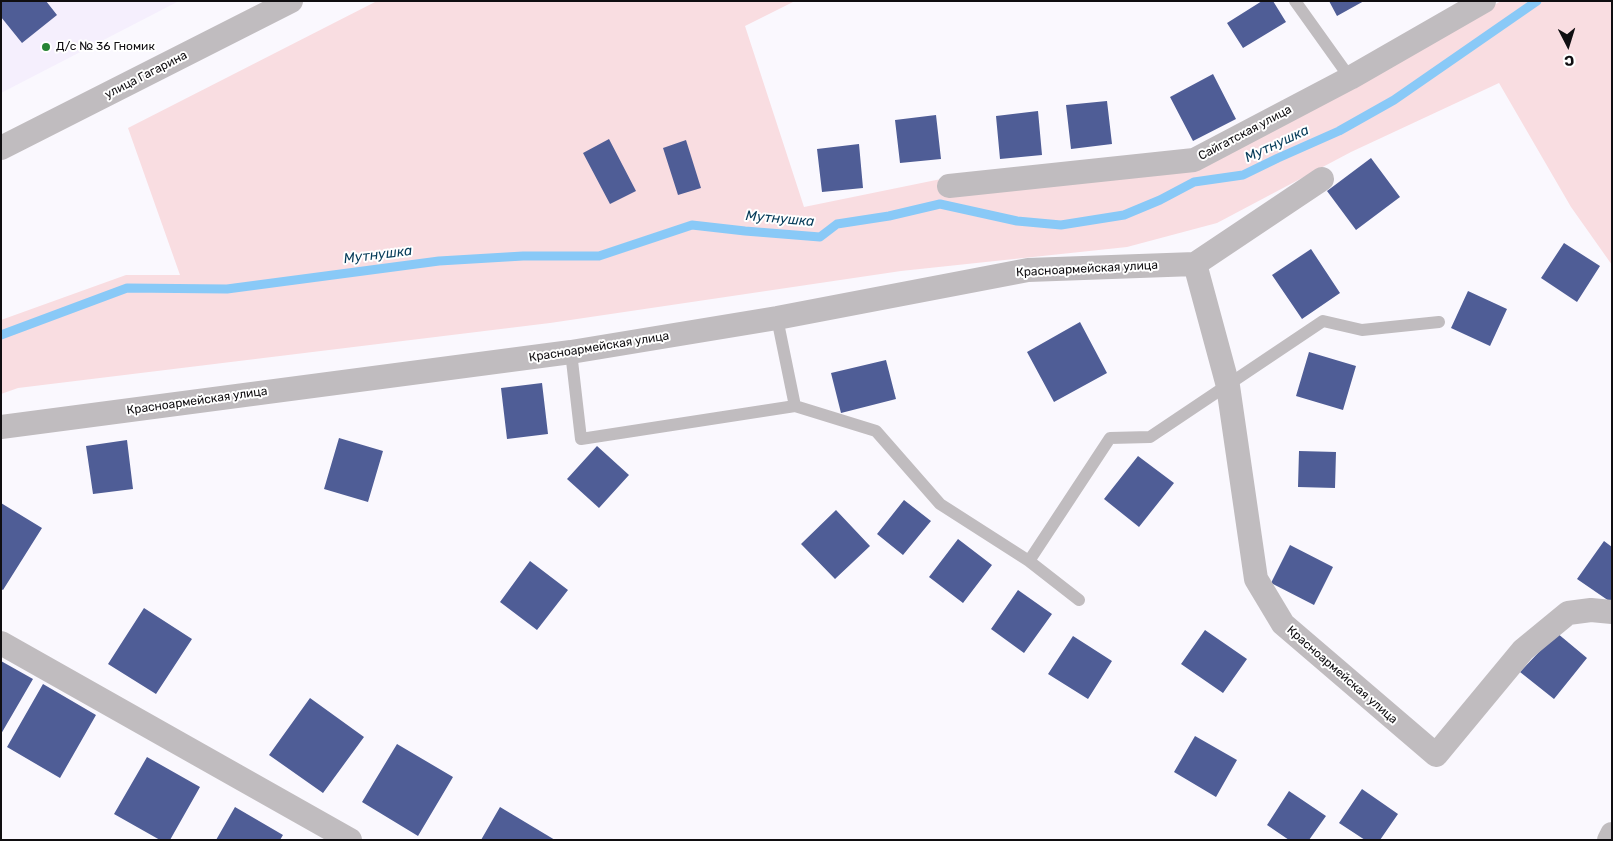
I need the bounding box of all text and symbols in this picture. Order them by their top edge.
north arrow [1543,20,1593,70]
place label: Д/с № 36 Гномик [56,40,155,54]
marker: Д/с № 36 Гномик [40,41,52,53]
street label: улица Гагарина [102,48,190,102]
text: С [1564,52,1575,69]
street label: Сайгатская улица [1196,102,1294,164]
water label: Мутнушка [1242,122,1312,166]
water label: Мутнушка [745,208,815,230]
water label: Мутнушка [343,242,413,268]
street label: Красноармейская улица [1016,258,1158,280]
street label: Красноармейская улица [528,329,670,365]
street label: Красноармейская улица [126,384,268,418]
street label: Красноармейская улица [1284,623,1400,727]

